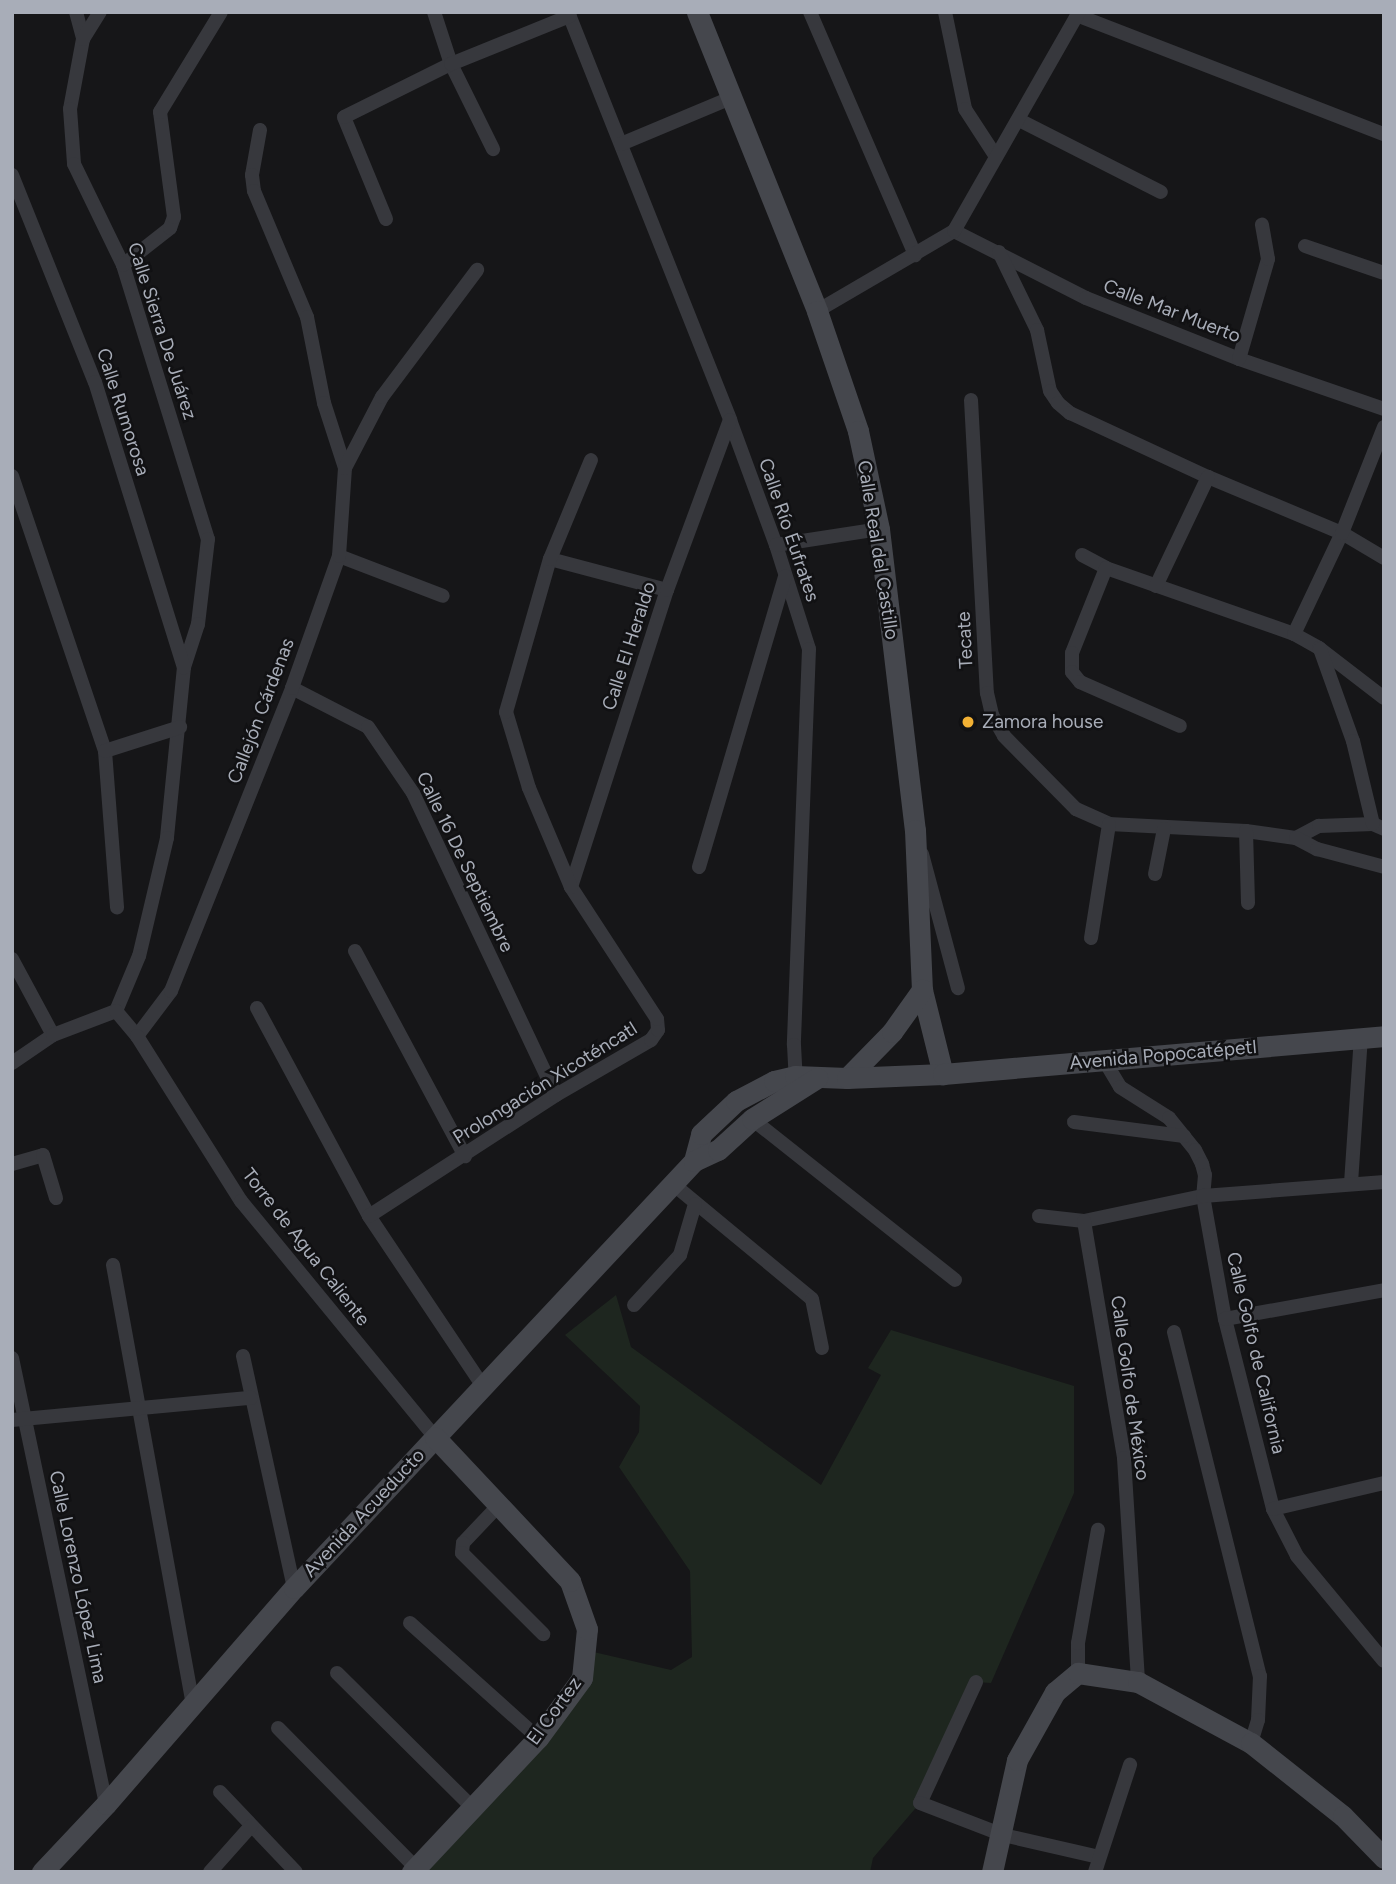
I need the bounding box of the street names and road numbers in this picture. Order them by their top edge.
street label: Calle Sierra De Juárez [123,240,201,422]
street label: Calle Mar Muerto [1100,274,1244,348]
street label: Calle Rumorosa [92,345,154,479]
street label: Calle Río Éufrates [754,455,824,605]
street label: Calle Real del Castillo [853,459,903,641]
street label: Calle El Heraldo [597,579,661,713]
street label: Tecate [952,611,978,669]
street label: Callejón Cárdenas [223,635,299,787]
street label: Calle 16 De Septiembre [411,768,519,956]
street label: Prolongación Xicoténcatl [449,1017,641,1149]
street label: Avenida Popocatépetl [1068,1035,1258,1075]
street label: Torre de Agua Caliente [237,1164,375,1330]
street label: Calle Golfo de California [1222,1250,1290,1456]
street label: Calle Golfo de México [1106,1294,1154,1482]
street label: Avenida Acueducto [299,1444,429,1582]
street label: Calle Lorenzo López Lima [44,1469,112,1685]
street label: El Cortez [522,1673,586,1749]

